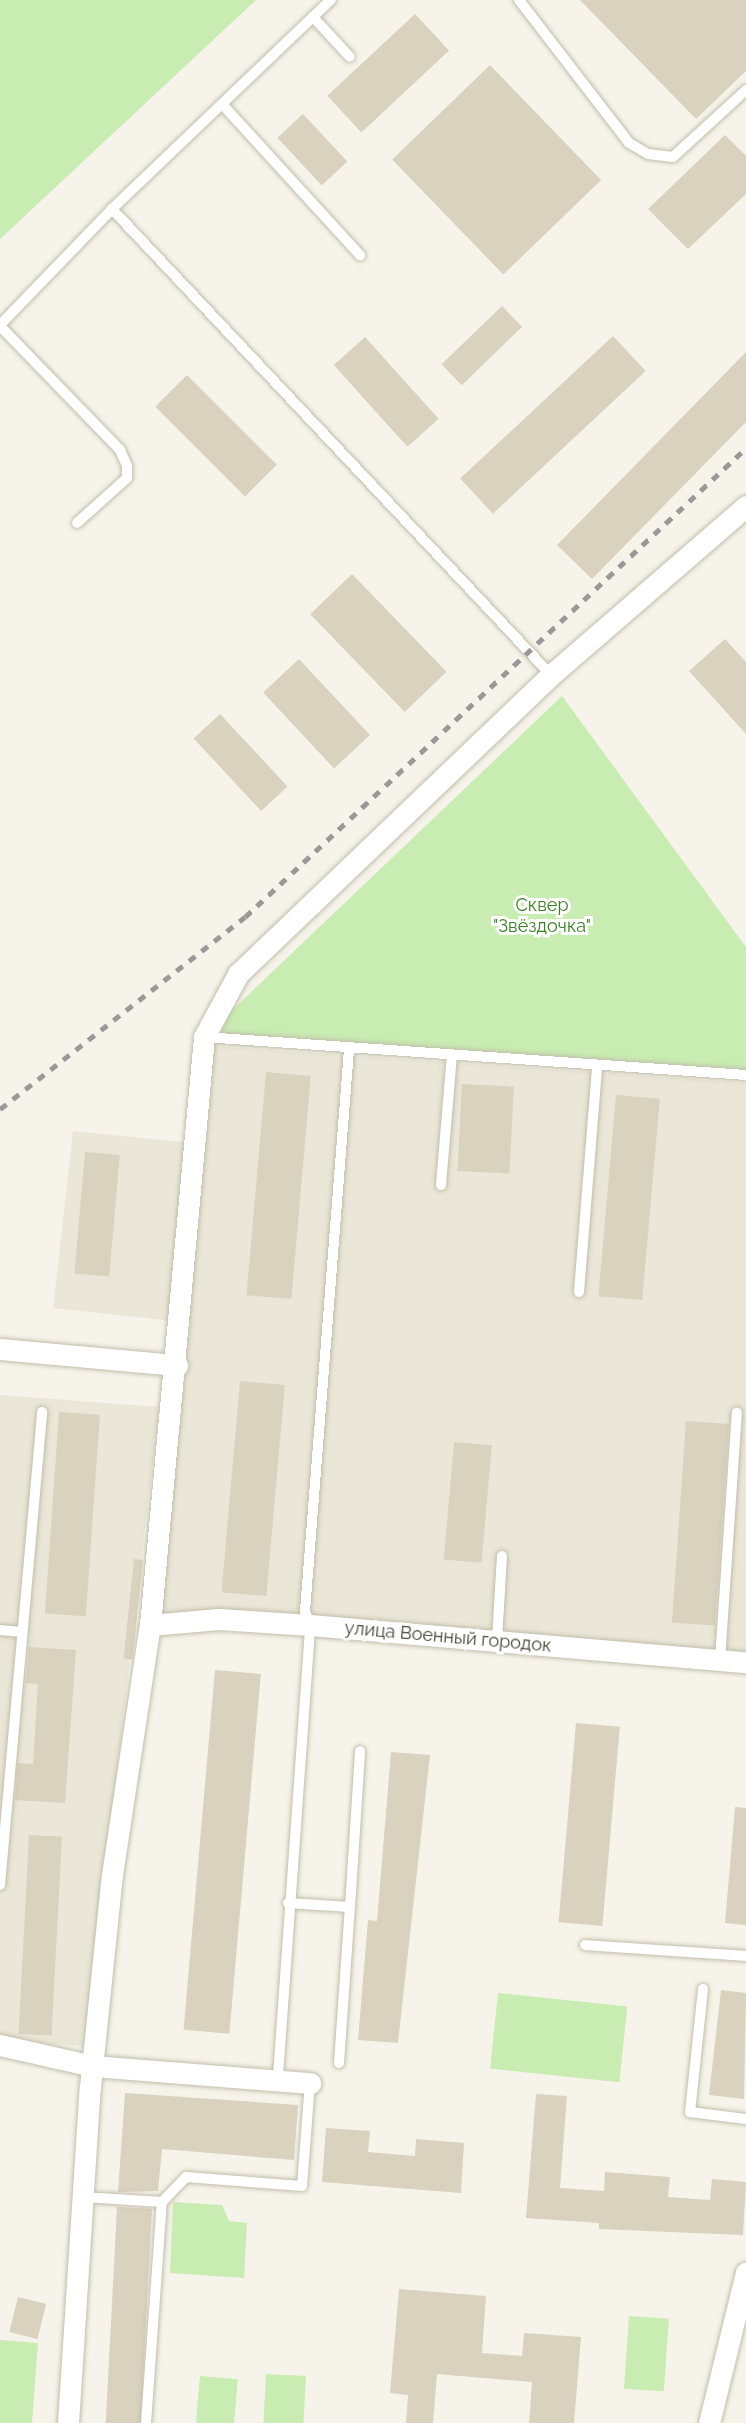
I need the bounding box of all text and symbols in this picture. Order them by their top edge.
park label: Сквер "Звёздочка" [493,895,591,938]
street label: улица Военный городок [344,1617,552,1657]

